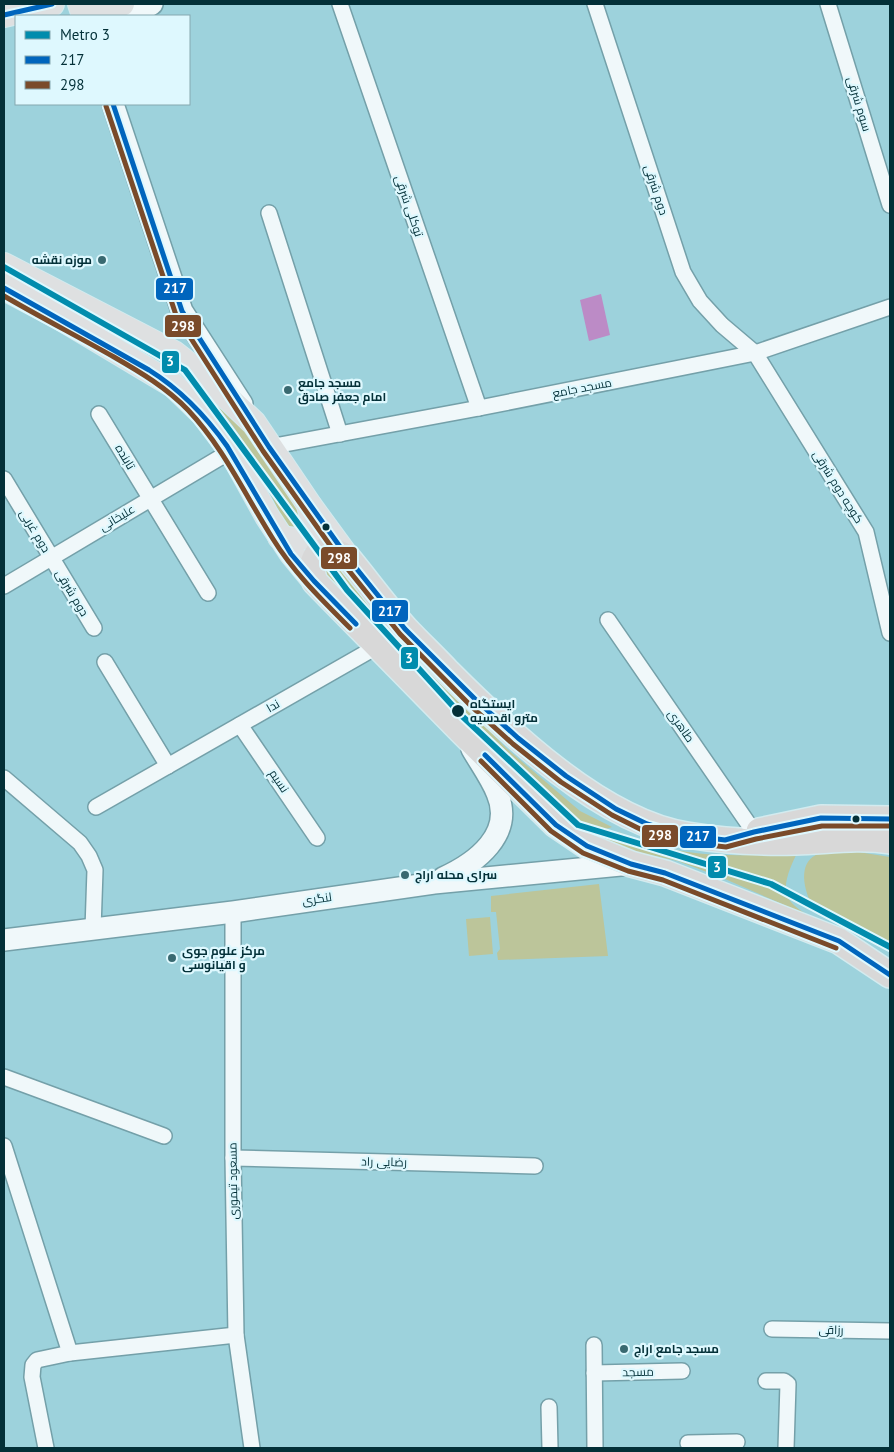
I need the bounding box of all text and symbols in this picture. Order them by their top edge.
legend [15,15,190,105]
text: Metro 3 [60,25,110,44]
text: 217 [60,50,85,69]
text: 298 [60,75,85,94]
street label: سوم شرقی [843,75,875,133]
street label: دوم شرقی [640,163,672,217]
street label: توکلی شرقی [392,173,427,239]
place label: موزه نقشه [32,252,92,268]
marker: موزه نقشه [96,254,108,266]
line badge: 217 [155,277,194,301]
text: 217 [163,279,187,297]
line badge: 298 [164,314,202,338]
text: 298 [171,317,195,335]
line badge: 3 [161,350,180,374]
text: 3 [166,352,174,370]
street label: مسجد جامع [551,374,613,402]
place label: مسجد جامع امام جعفر صادق [298,375,386,405]
marker: مسجد جامع امام جعفر صادق [282,384,294,396]
street label: تابنده [112,441,139,473]
street label: کوچه دوم شرقی [808,448,867,527]
street label: علیخانی [96,501,137,534]
street label: دوم غربی [16,506,54,556]
unlabelled marker [321,522,331,532]
line badge: 298 [320,546,358,570]
text: 298 [327,549,351,567]
street label: دوم شرقی [52,567,92,620]
line badge: 217 [371,599,409,623]
text: 217 [378,602,402,620]
line badge: 3 [400,646,419,670]
text: 3 [405,649,413,667]
street label: ندا [263,696,282,715]
place label: ایستگاه مترو اقدسیه [470,696,538,726]
marker: ایستگاه مترو اقدسیه [450,703,466,719]
street label: طاهری [665,707,698,745]
street label: نسیم [265,766,293,796]
unlabelled marker [851,814,861,824]
line badge: 298 [641,824,679,848]
line badge: 217 [679,825,717,849]
text: 298 [648,826,672,844]
text: 217 [686,827,710,845]
line badge: 3 [707,855,727,879]
text: 3 [713,858,721,876]
place label: سرای محله اراج [415,867,497,884]
marker: سرای محله اراج [399,869,411,881]
street label: لنگری [301,889,333,908]
place label: مرکز علوم جوی و اقیانوسی [182,943,265,973]
marker: مرکز علوم جوی و اقیانوسی [166,952,178,964]
street label: مسعود تیموری [224,1142,241,1220]
street label: رضایی راد [361,1154,407,1169]
street label: رزاقی [818,1322,844,1337]
place label: مسجد جامع اراج [634,1341,719,1358]
marker: مسجد جامع اراج [618,1343,630,1355]
street label: مسجد [622,1364,654,1379]

